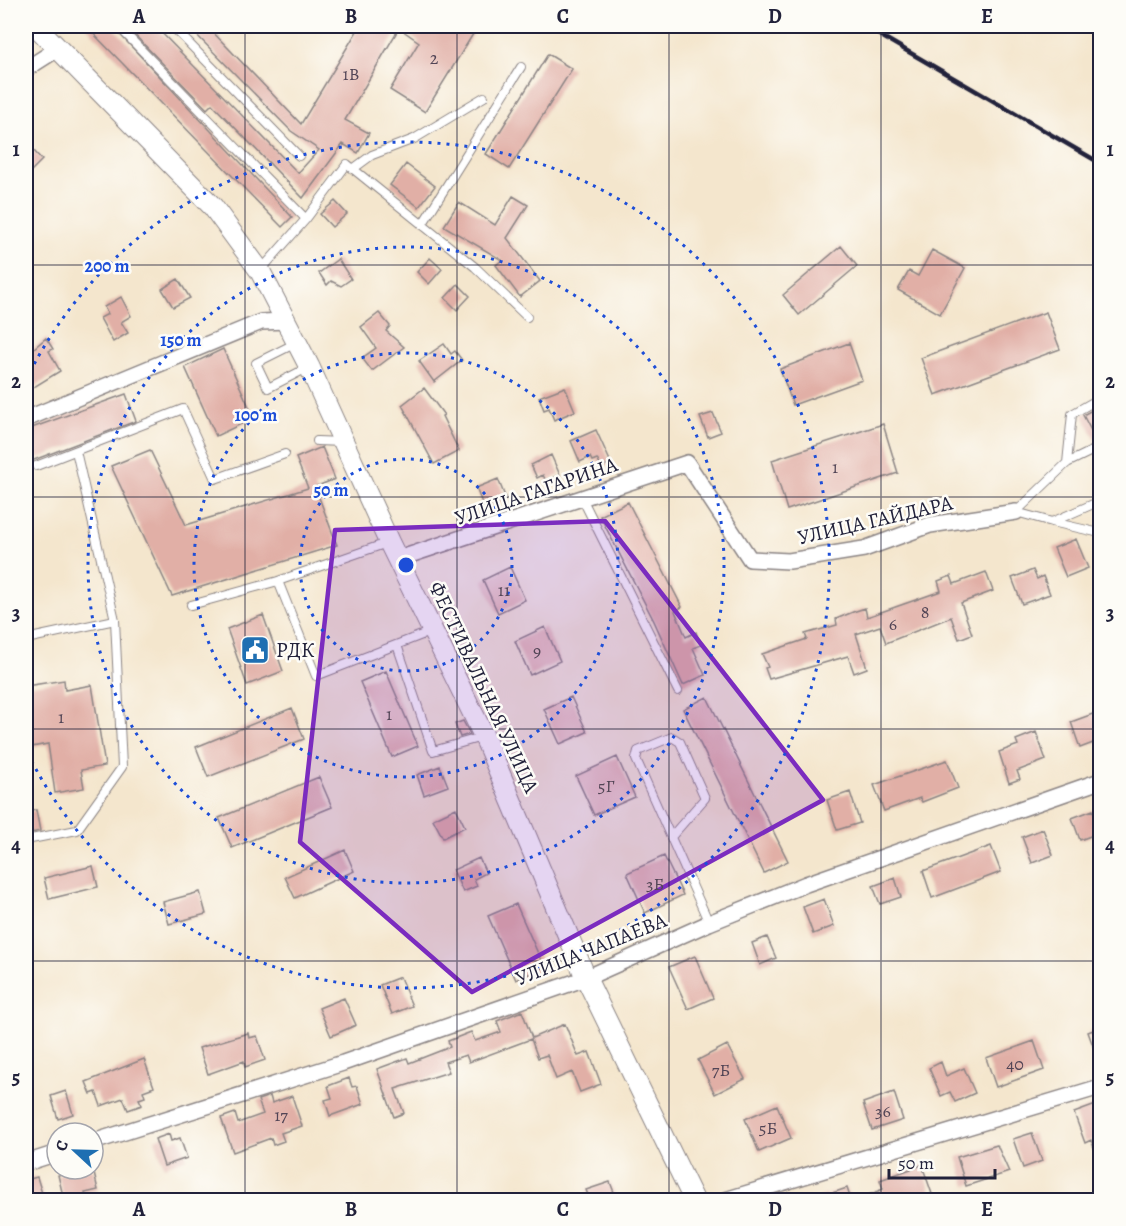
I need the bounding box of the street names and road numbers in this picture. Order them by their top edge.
street label: УЛИЦА ГАГАРИНА [451,450,622,532]
street label: УЛИЦА ГАЙДАРА [795,488,956,551]
street label: ФЕСТИВАЛЬНАЯ УЛИЦА [423,577,546,798]
street label: УЛИЦА ЧАПАЕВА [511,906,672,992]

